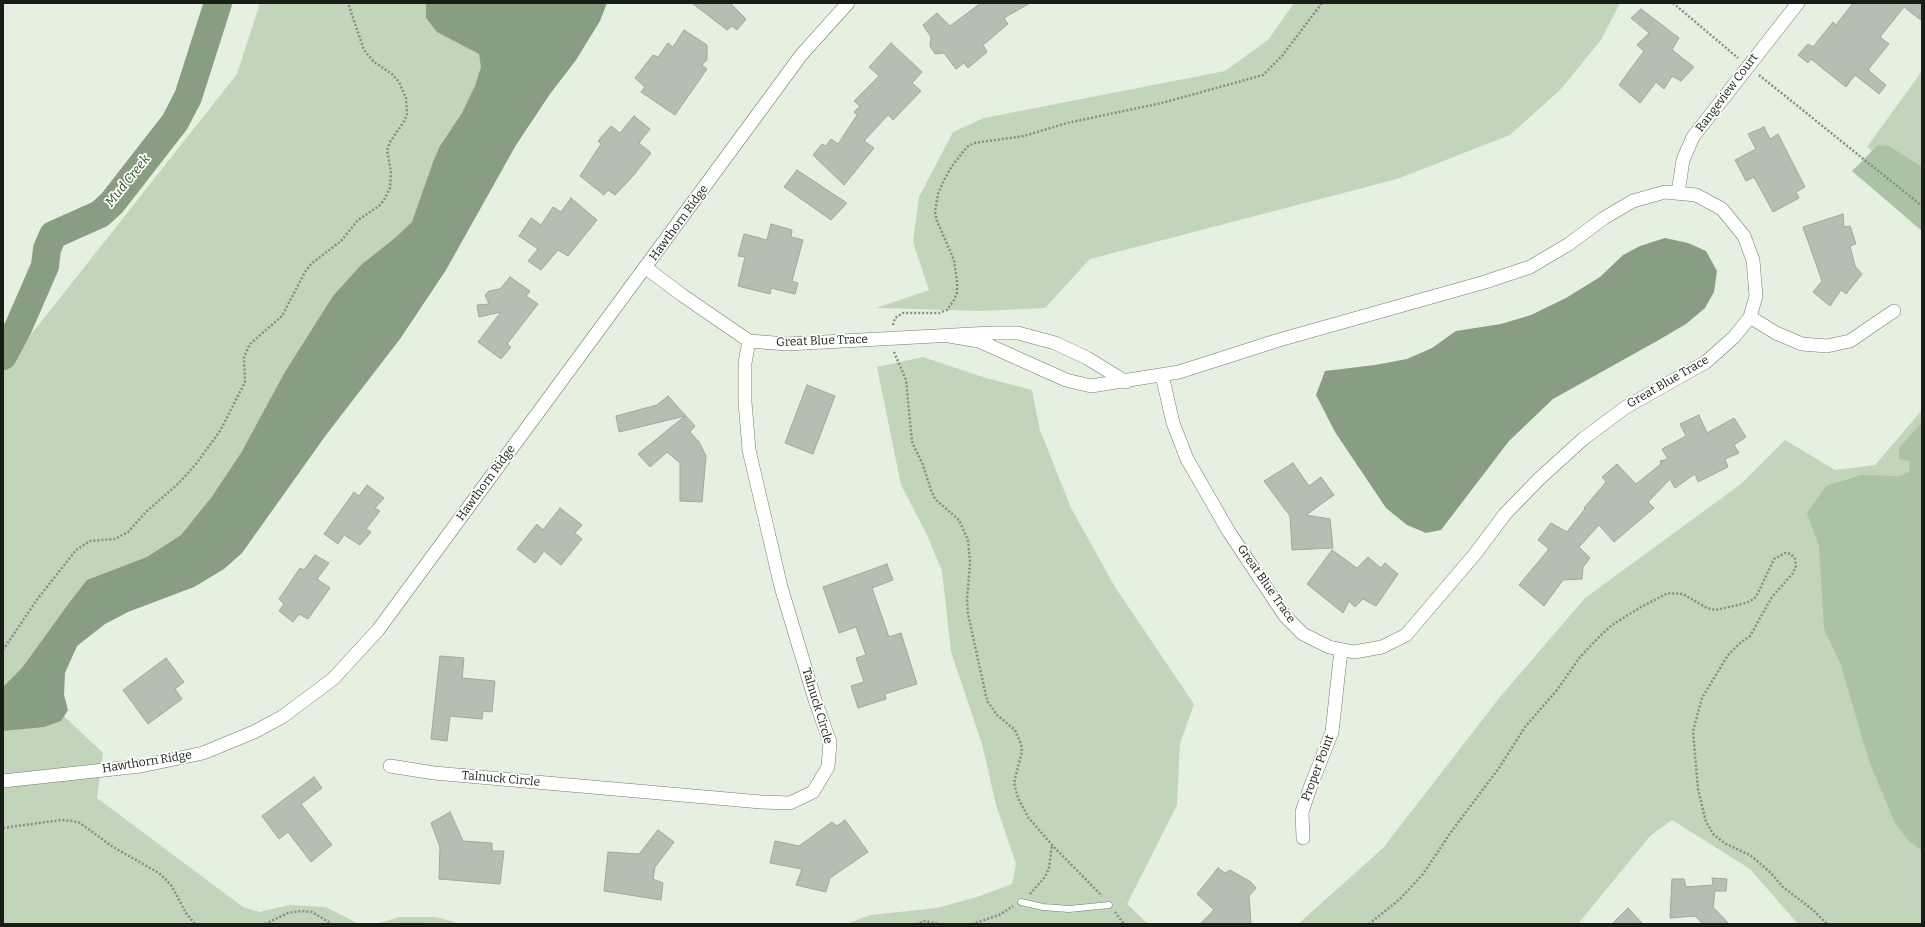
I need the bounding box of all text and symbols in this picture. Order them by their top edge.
street label: Rangeview Court [1693,51,1761,135]
water label: Mud Creek [102,152,154,210]
street label: Hawthorn Ridge [647,182,711,264]
street label: Great Blue Trace [776,332,868,350]
street label: Great Blue Trace [1625,353,1711,411]
street label: Hawthorn Ridge [454,442,518,524]
street label: Great Blue Trace [1234,542,1298,626]
street label: Talnuck Circle [799,666,835,746]
street label: Proper Point [1299,733,1337,803]
street label: Hawthorn Ridge [101,748,193,776]
street label: Talnuck Circle [461,768,541,790]

